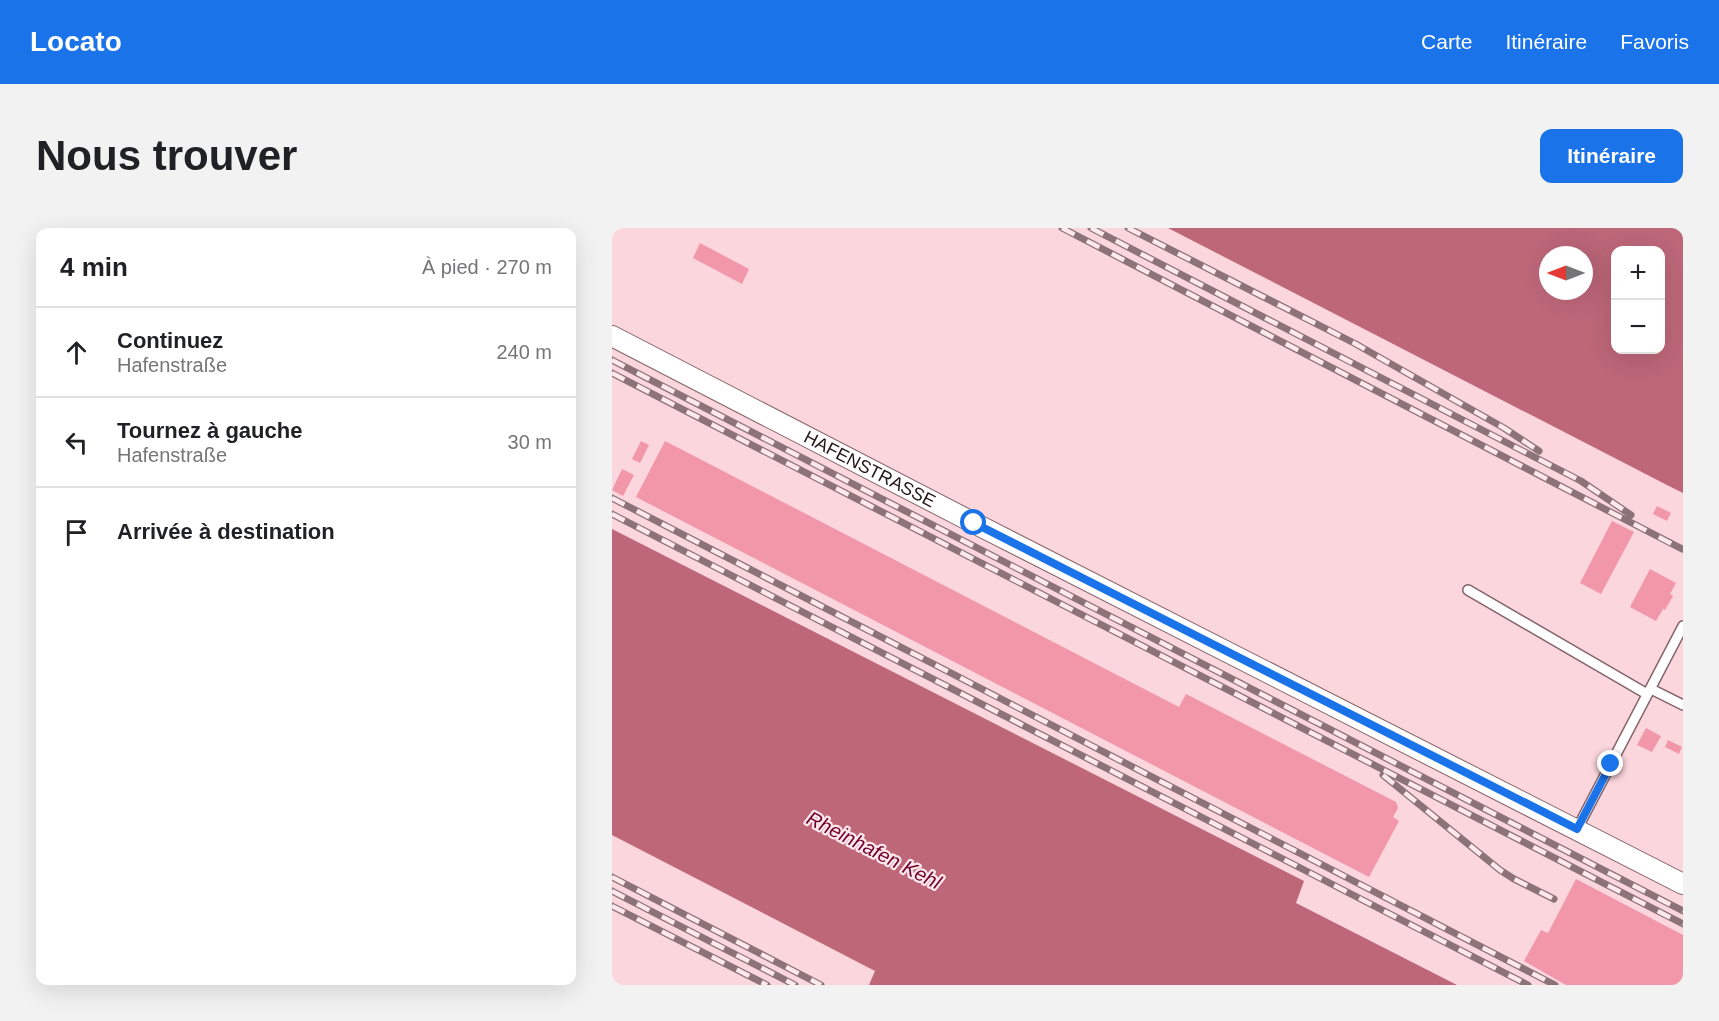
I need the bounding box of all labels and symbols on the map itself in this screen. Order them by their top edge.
north arrow [1539,246,1593,300]
street label: HAFENSTRASSE [801,427,939,511]
route start [960,509,986,535]
route end [1597,750,1623,776]
water label: Rheinhafen Kehl [803,807,945,894]

